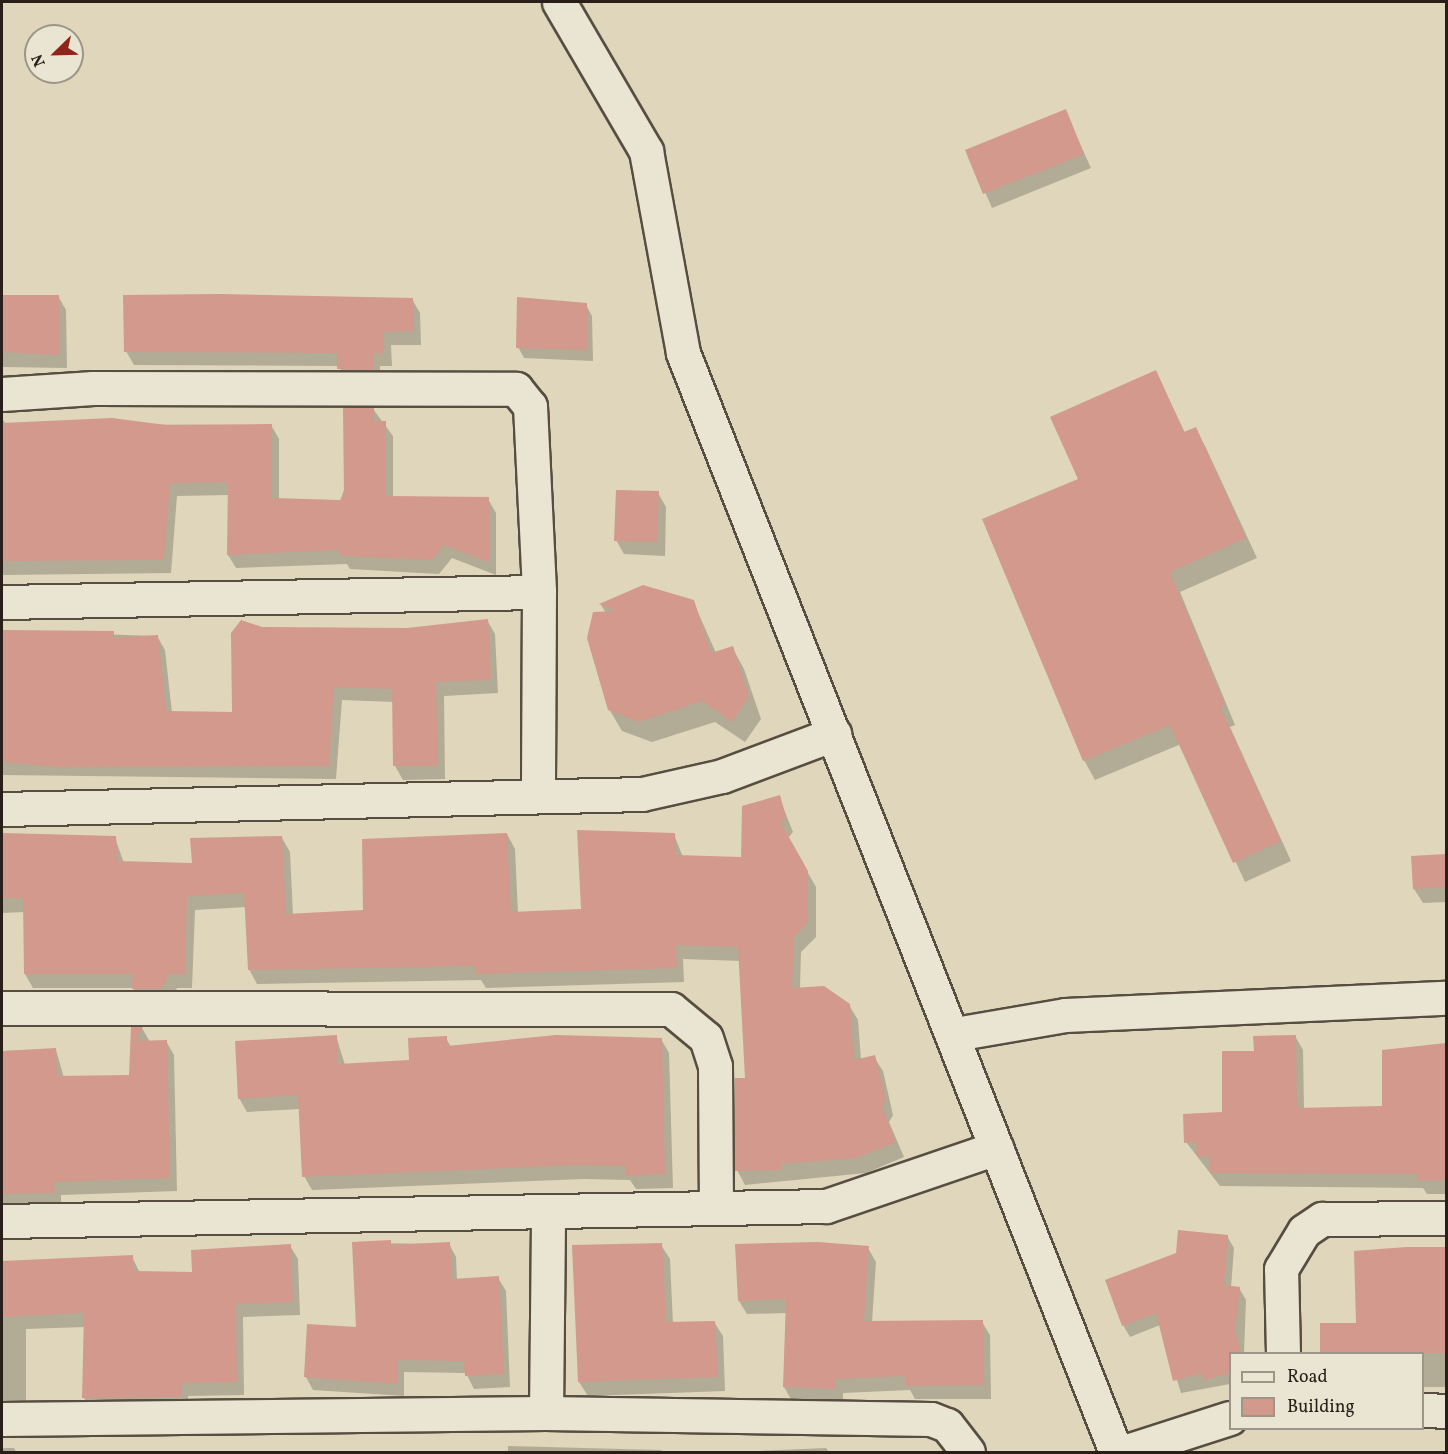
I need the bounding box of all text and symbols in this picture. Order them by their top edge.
north arrow [24,24,84,84]
text: N [27,51,52,70]
legend [1229,1352,1424,1430]
text: Road [1287,1365,1328,1390]
text: Building [1287,1395,1355,1420]

